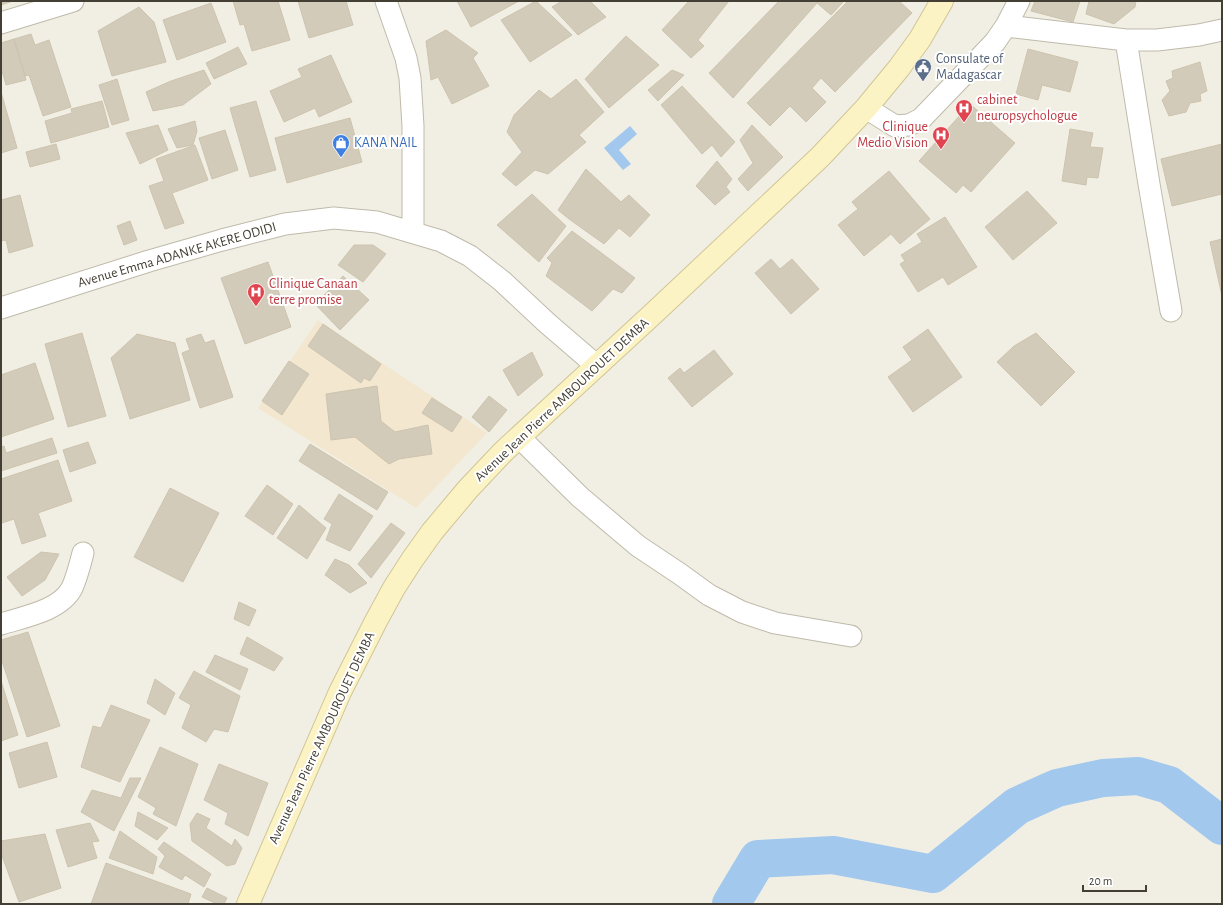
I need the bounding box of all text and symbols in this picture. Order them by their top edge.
place label: Consulate of Madagascar [936,52,1004,82]
public building icon: Consulate of Madagascar [913,57,933,82]
place label: cabinet neuropsychologue [977,93,1077,123]
hospital icon: cabinet neuropsychologue [954,98,974,123]
place label: Clinique Medio Vision [857,120,928,150]
hospital icon: Clinique Medio Vision [931,125,951,150]
shop icon: KANA NAIL [331,133,351,158]
place label: KANA NAIL [354,136,417,150]
street label: Avenue Emma ADANKE AKERE ODIDI [76,220,278,290]
place label: Clinique Canaan terre promise [269,277,358,307]
hospital icon: Clinique Canaan terre promise [246,282,266,307]
street label: Avenue Jean Pierre AMBOUROUET DEMBA [472,316,652,484]
street label: Avenue Jean Pierre AMBOUROUET DEMBA [267,630,377,846]
scale bar [1083,867,1146,893]
text: 20 m [1089,875,1112,887]

